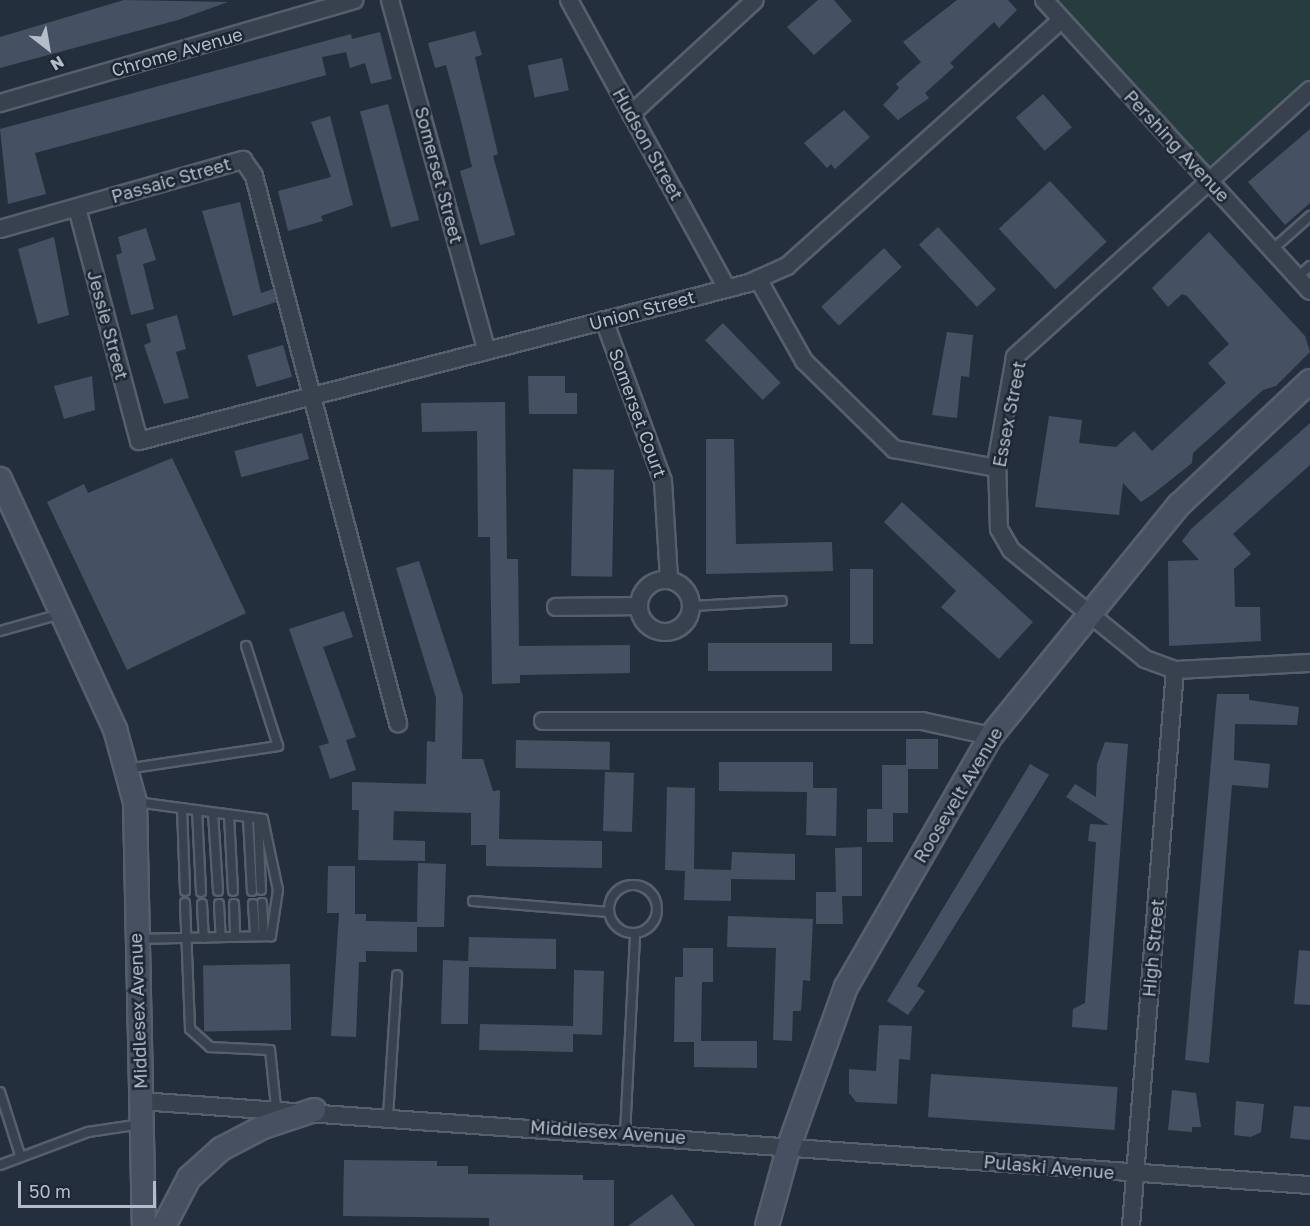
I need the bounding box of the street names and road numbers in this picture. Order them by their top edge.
street label: Chrome Avenue [109,23,245,81]
street label: Hudson Street [608,84,688,204]
street label: Pershing Avenue [1120,86,1234,206]
street label: Somerset Street [410,104,468,246]
street label: Passaic Street [109,153,233,207]
street label: Jessie Street [83,268,133,382]
street label: Union Street [587,286,697,334]
street label: Somerset Court [605,345,671,481]
street label: Essex Street [988,359,1030,469]
street label: Roosevelt Avenue [909,723,1007,867]
street label: High Street [1138,898,1168,998]
street label: Middlesex Avenue [124,933,152,1089]
street label: Middlesex Avenue [529,1116,687,1148]
street label: Pulaski Avenue [983,1151,1115,1183]

